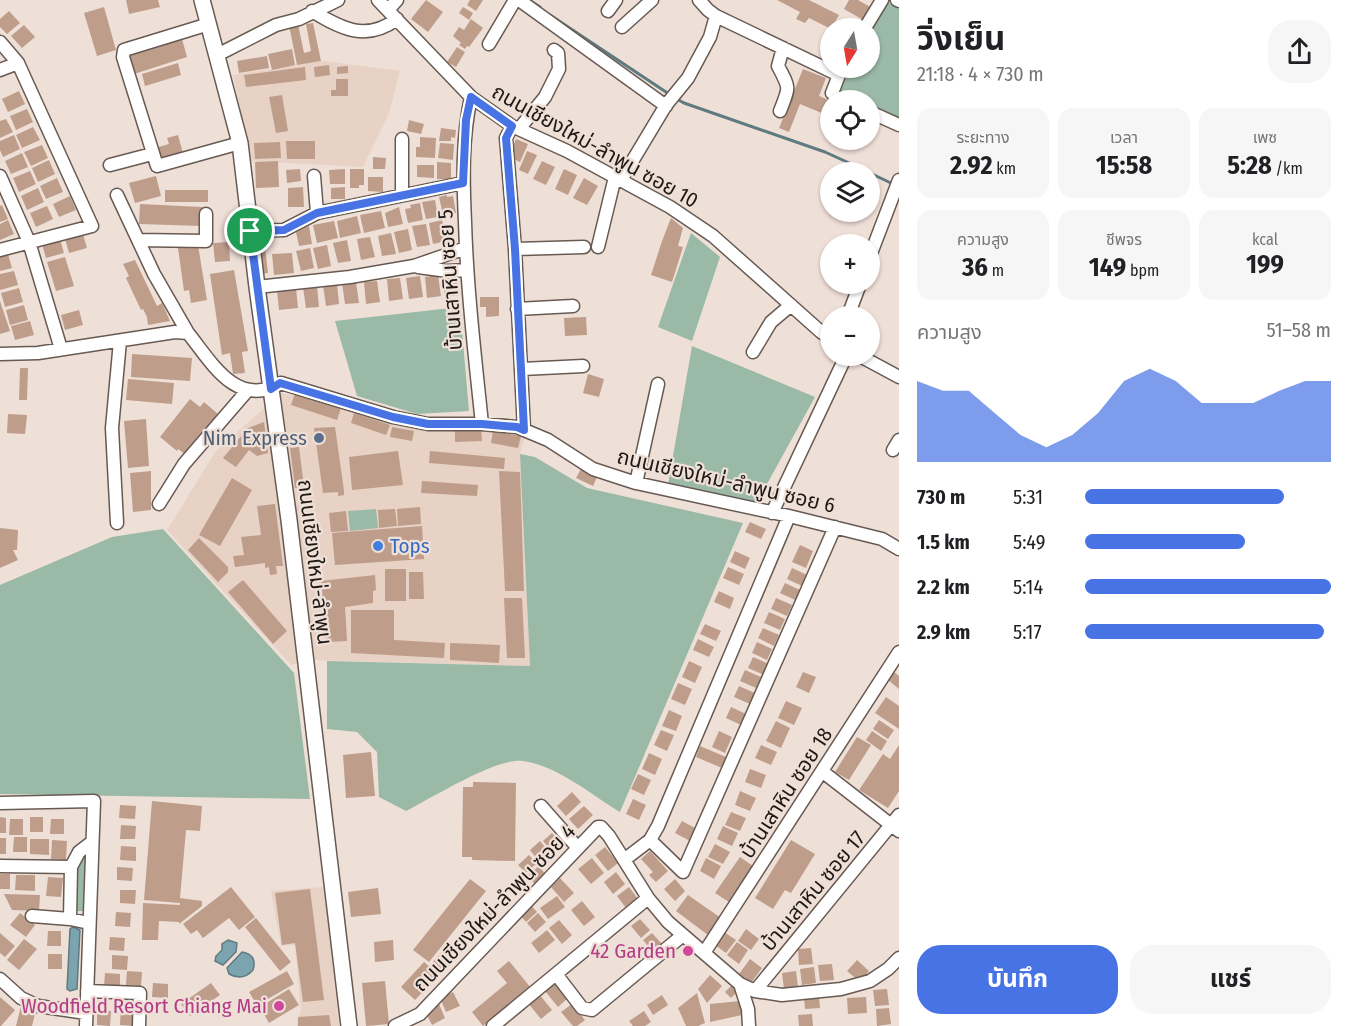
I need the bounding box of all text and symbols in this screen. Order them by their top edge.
north arrow [820,18,880,78]
map controls [820,18,880,366]
text: วิ่งเย็น [917,19,1005,59]
button: share [1268,20,1331,83]
text: 21:18 · 4 × 730 m [917,62,1044,86]
street label: ถนนเชียงใหม่-ลำพูน ซอย 10 [487,78,703,214]
button: locate [820,90,880,150]
text: ระยะทาง [957,128,1009,147]
text: เวลา [1110,128,1138,147]
text: เพซ [1253,128,1277,147]
text: 2.92 [950,150,993,181]
text: 15:58 [1096,150,1152,181]
text: 5:28 [1227,150,1272,181]
text: km [993,159,1016,178]
text: /km [1272,159,1303,178]
button: layers [820,162,880,222]
pin [224,205,275,256]
street label: บ้านเสาหิน ซอย 5 [432,208,468,352]
icon: arrive [233,214,266,247]
text: ความสูง [957,230,1009,249]
text: ชีพจร [1106,230,1142,249]
text: kcal [1252,230,1278,249]
button: + [820,234,880,294]
text: 199 [1246,249,1284,280]
text: 36 [962,252,988,283]
text: 149 [1089,252,1126,283]
text: m [988,261,1004,280]
text: bpm [1126,261,1159,280]
button: − [820,306,880,366]
text: 51–58 m [1266,318,1331,342]
text: ความสูง [917,320,982,344]
place label: Nim Express [203,425,307,451]
marker: Nim Express [312,431,326,445]
street label: ถนนเชียงใหม่-ลำพูน ซอย 6 [614,443,838,519]
street label: ถนนเชียงใหม่-ลำพูน [292,478,338,646]
text: 730 m [917,485,965,509]
text: 5:31 [1013,485,1043,509]
text: 1.5 km [917,530,970,554]
text: 5:49 [1013,530,1045,554]
place label: Tops [390,533,430,559]
marker: Tops [371,539,385,553]
text: 2.2 km [917,575,970,599]
text: 5:14 [1013,575,1043,599]
text: 2.9 km [917,620,970,644]
text: 5:17 [1013,620,1042,644]
street label: บ้านเสาหิน ซอย 18 [734,723,838,863]
street label: ถนนเชียงใหม่-ลำพูน ซอย 4 [407,819,581,997]
street label: บ้านเสาหิน ซอย 17 [755,826,871,956]
place label: 42 Garden [590,938,676,964]
marker: 42 Garden [681,944,695,958]
button: บันทึก [917,945,1118,1014]
button: แชร์ [1130,945,1331,1014]
place label: Woodfield Resort Chiang Mai [21,993,267,1019]
marker: Woodfield Resort Chiang Mai [272,999,286,1013]

